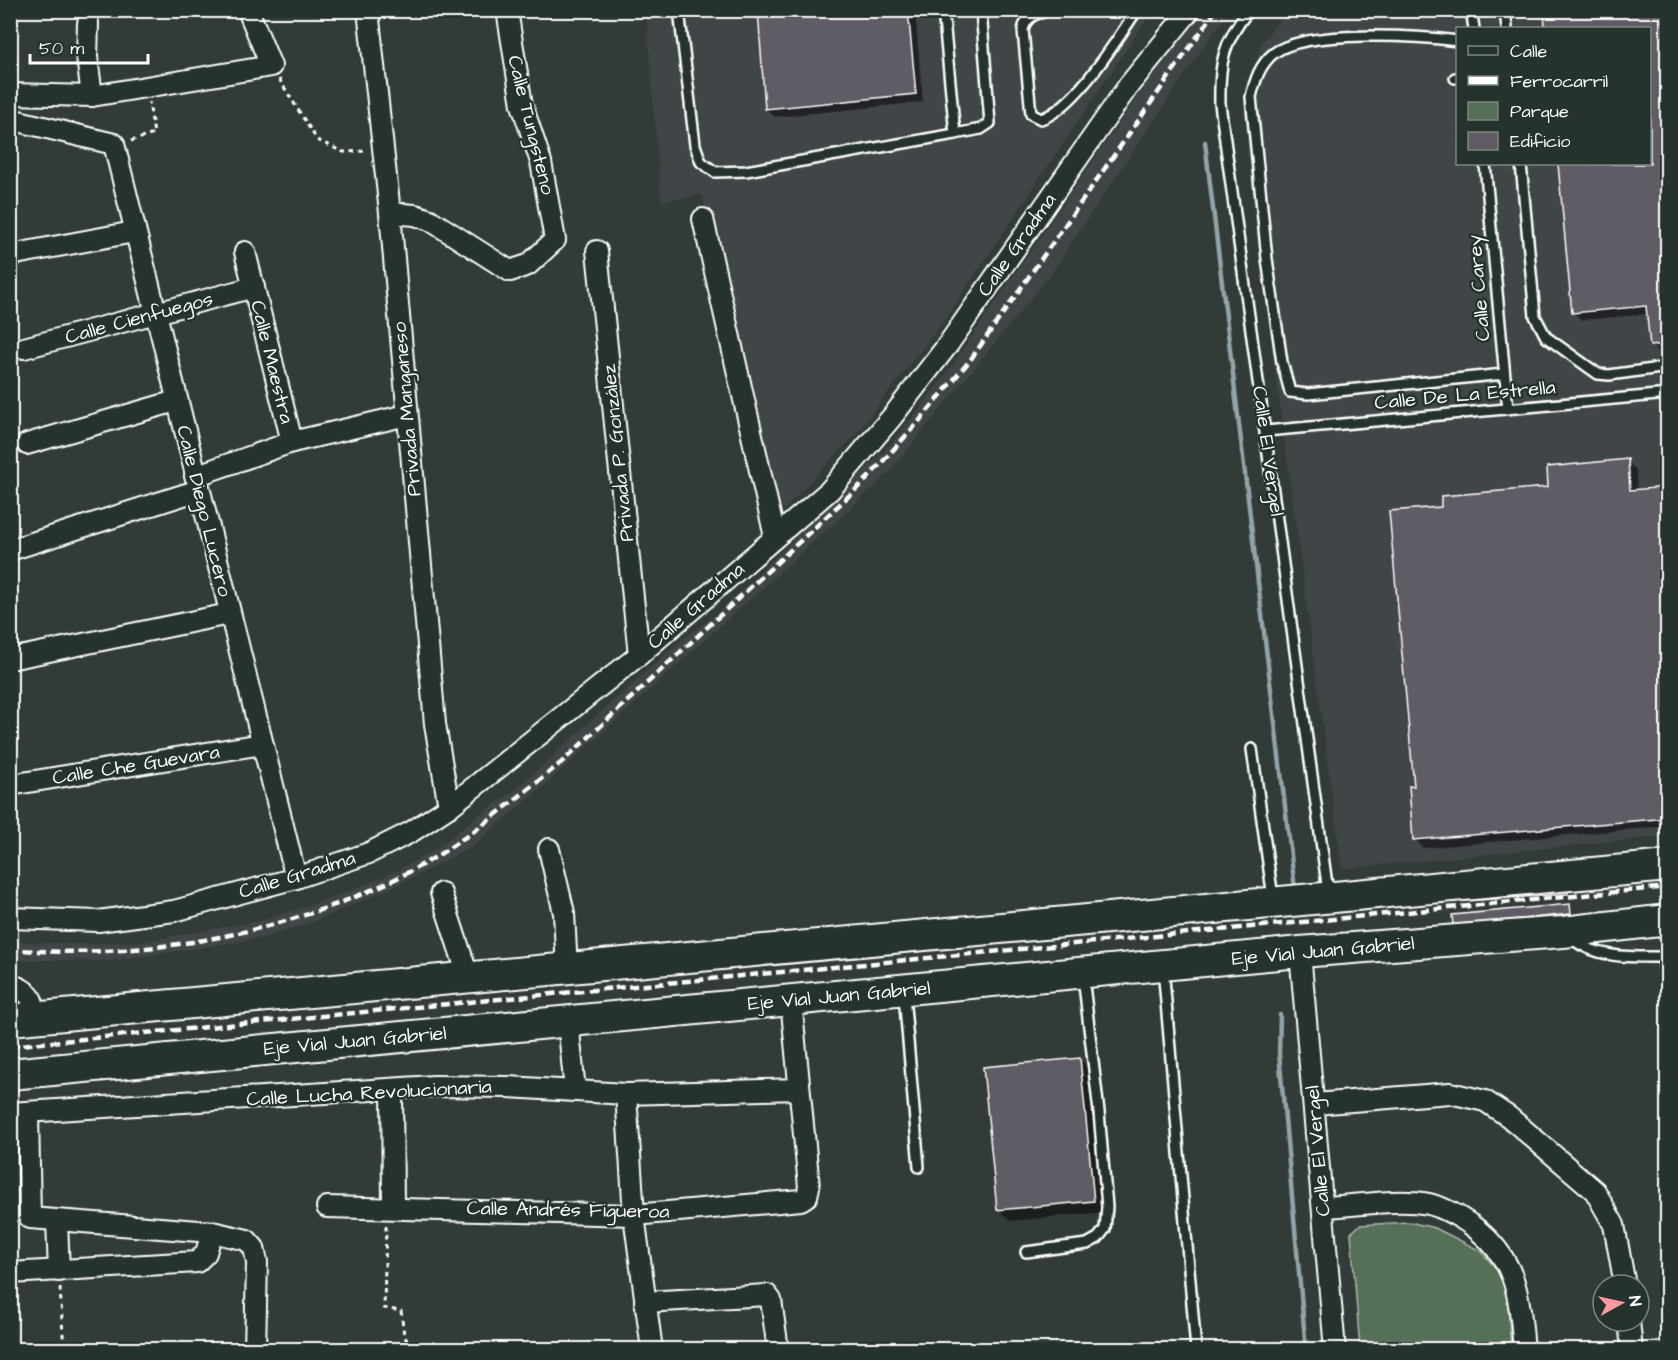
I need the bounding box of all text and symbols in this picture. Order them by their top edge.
scale bar [30,27,148,65]
legend [1456,27,1651,165]
text: 50 m [39,36,84,61]
text: Calle [1510,39,1548,64]
street label: Calle Tungsteno [499,52,562,198]
text: Ferrocarril [1510,69,1608,94]
text: Parque [1510,99,1569,124]
text: Edificio [1510,129,1570,154]
street label: Calle Gradma [971,188,1063,302]
street label: Calle Carey [1460,234,1499,342]
street label: Calle Cienfuegos [62,285,216,352]
street label: Calle Maestra [243,297,301,427]
street label: Privada Manganeso [385,320,430,497]
street label: Privada P. González [595,363,641,543]
street label: Calle De La Estrella [1373,373,1557,417]
street label: Calle El Vergel [1244,384,1291,518]
street label: Calle Diego Lucero [168,422,239,600]
street label: Calle Gradma [641,556,751,656]
street label: Calle Che Guevara [50,738,222,792]
street label: Calle Gradma [235,844,359,906]
street label: Eje Vial Juan Gabriel [1230,929,1416,973]
street label: Eje Vial Juan Gabriel [746,974,932,1018]
street label: Eje Vial Juan Gabriel [262,1019,448,1063]
street label: Calle Lucha Revolucionaria [246,1073,492,1113]
street label: Calle El Vergel [1298,1084,1339,1218]
street label: Calle Andrés Figueroa [466,1194,670,1227]
north arrow [1591,1273,1651,1333]
text: N [1623,1295,1646,1308]

